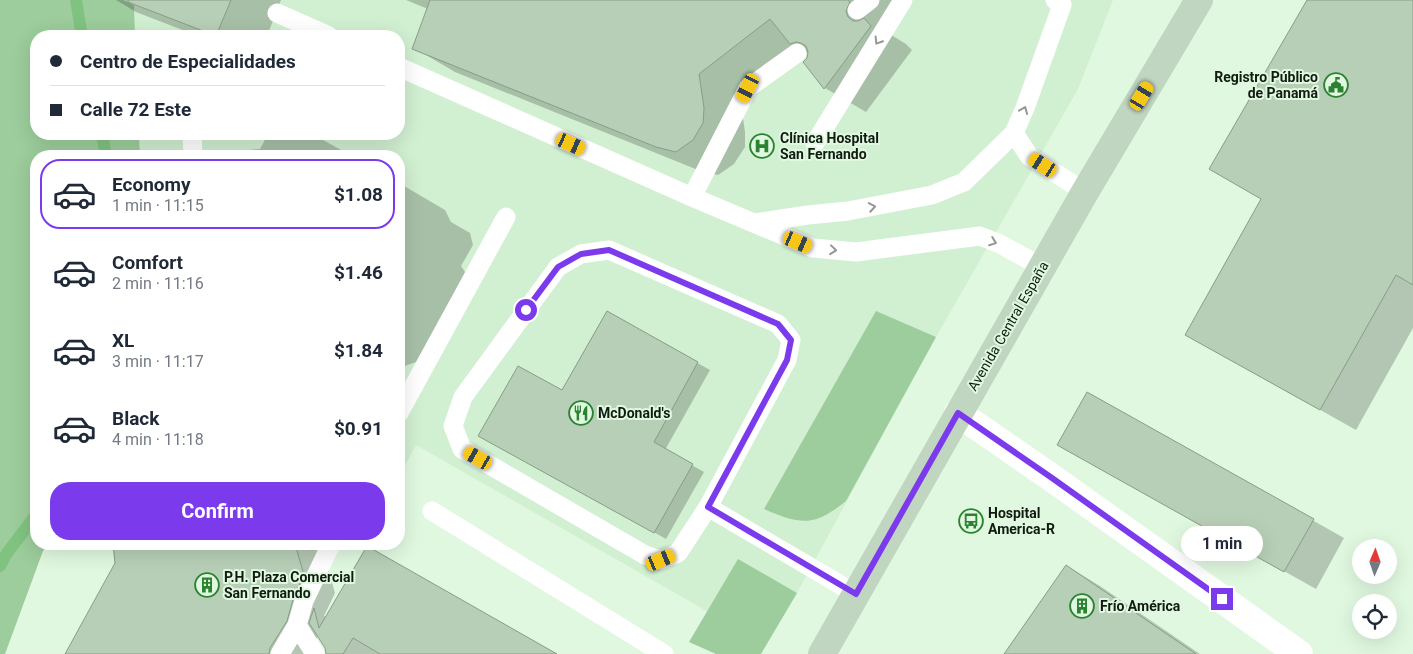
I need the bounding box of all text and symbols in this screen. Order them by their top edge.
one-way arrow [874,36,884,45]
text: Centro de Especialidades [80,50,296,73]
place label: Registro Público de Panamá [1214,69,1319,101]
car [734,71,761,105]
public building icon: Registro Público de Panamá [1323,72,1349,98]
car [1127,79,1156,113]
text: Calle 72 Este [80,98,191,121]
one-way arrow [1018,106,1029,115]
place label: Clínica Hospital San Fernando [780,130,879,162]
car [554,131,587,157]
hospital icon: Clínica Hospital San Fernando [749,133,775,159]
car [1026,151,1059,179]
icon: car [52,172,97,217]
text: Economy [112,173,191,196]
text: $1.08 [334,183,383,206]
text: 1 min · 11:15 [112,196,204,215]
one-way arrow [868,203,876,213]
car [781,229,814,255]
one-way arrow [988,235,997,246]
one-way arrow [829,244,837,255]
icon: car [52,250,97,295]
text: Comfort [112,251,183,274]
street label: Avenida Central España [964,258,1052,394]
text: $1.46 [334,261,383,284]
text: 2 min · 11:16 [112,274,204,293]
route start [515,299,537,321]
icon: car [52,328,97,373]
text: XL [112,329,134,352]
text: $1.84 [334,339,383,362]
text: 3 min · 11:17 [112,352,204,371]
restaurant icon: McDonald's [568,400,594,426]
place label: McDonald's [598,405,670,421]
icon: car [52,406,97,451]
text: Black [112,407,159,430]
text: $0.91 [334,417,383,440]
text: 4 min · 11:18 [112,430,204,449]
car [461,444,494,472]
button: Confirm [50,482,385,540]
place label: Hospital America-R [988,505,1055,537]
bus stop icon: Hospital America-R [958,508,984,534]
callout: 1 min [1181,526,1263,562]
text: 1 min [1202,534,1242,553]
north arrow [1352,539,1398,584]
map controls [1352,539,1397,639]
car [644,547,677,573]
place label: P.H. Plaza Comercial San Fernando [224,569,354,601]
building icon: P.H. Plaza Comercial San Fernando [194,572,220,598]
route end [1211,588,1233,610]
building icon: Frío América [1069,593,1095,619]
button: locate [1352,594,1397,639]
place label: Frío América [1100,598,1181,614]

